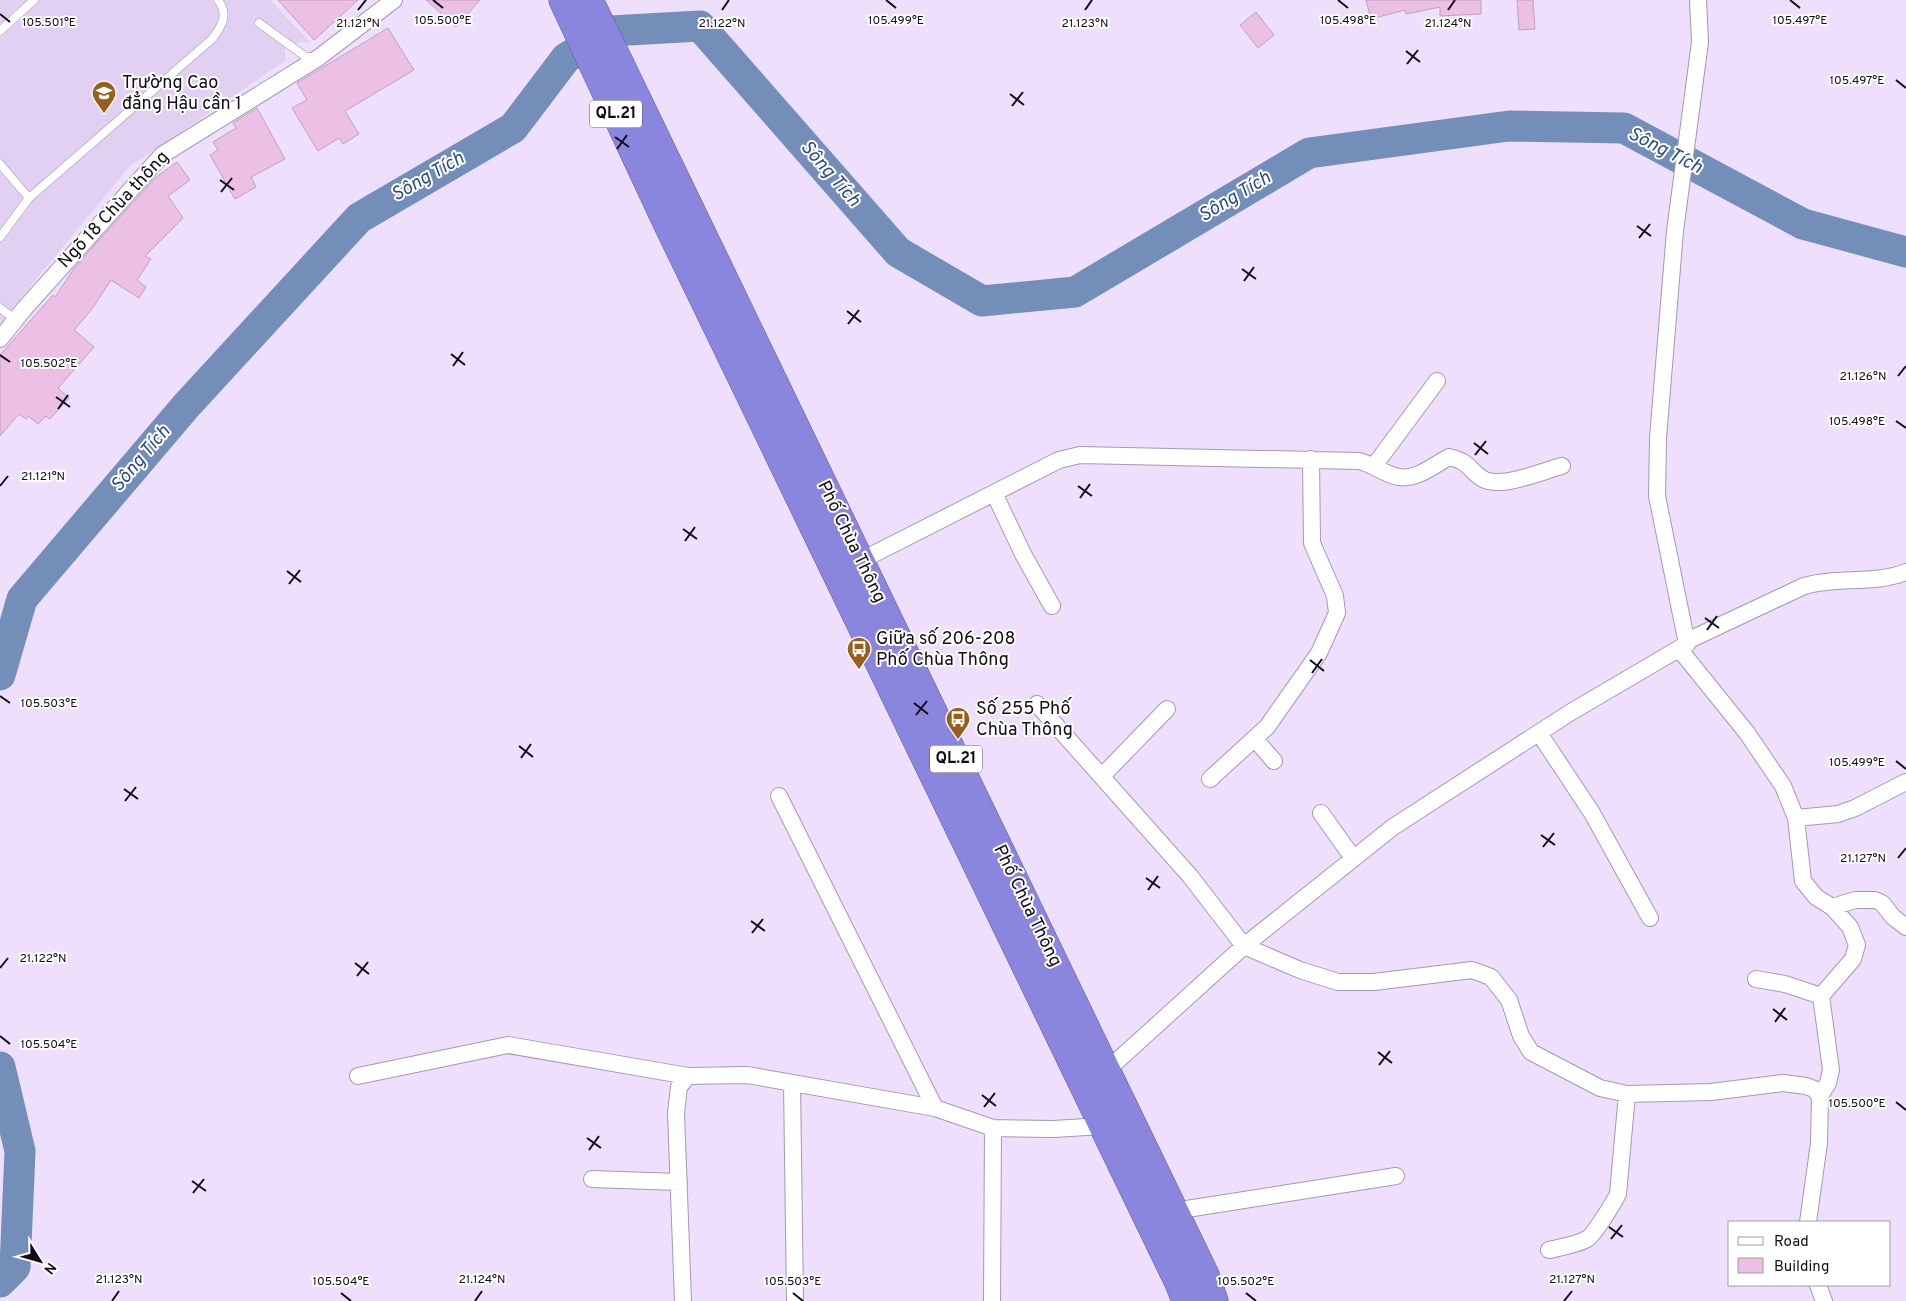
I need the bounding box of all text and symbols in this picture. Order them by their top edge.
text: 105.500°E [414,13,472,29]
text: 105.499°E [868,13,924,29]
text: 105.498°E [1320,13,1376,29]
text: 105.497°E [1773,13,1827,29]
text: 105.501°E [22,15,76,31]
text: 21.121°N [336,16,380,32]
text: 21.122°N [698,16,746,32]
text: 21.123°N [1062,16,1108,32]
text: 21.124°N [1424,16,1472,32]
place label: Trường Cao đẳng Hậu cần 1 [122,72,242,116]
text: 105.497°E [1830,73,1884,89]
school or university icon: Trường Cao đẳng Hậu cần 1 [91,80,117,114]
road number: QL.21 [590,100,642,128]
water label: Sông Tích [1624,122,1707,180]
water label: Sông Tích [795,136,866,213]
street label: Ngõ 18 Chùa thông [54,146,174,274]
water label: Sông Tích [387,146,469,207]
water label: Sông Tích [1195,166,1276,228]
text: 105.502°E [21,356,77,372]
text: 21.126°N [1840,369,1886,385]
text: 105.498°E [1829,414,1885,430]
water label: Sông Tích [106,420,176,497]
text: 21.121°N [21,469,65,485]
street label: Phố Chùa Thông [812,477,891,607]
place label: Giữa số 206-208 Phố Chùa Thông [876,627,1016,672]
bus stop icon: Giữa số 206-208 Phố Chùa Thông [846,636,872,670]
text: 105.503°E [21,696,77,712]
place label: Số 255 Phố Chùa Thông [976,697,1073,742]
bus stop icon: Số 255 Phố Chùa Thông [945,706,971,740]
road number: QL.21 [930,746,982,772]
text: 105.499°E [1829,755,1885,771]
street label: Phố Chùa Thông [988,841,1067,971]
text: 21.127°N [1840,851,1886,867]
text: 21.122°N [19,951,67,967]
text: 105.504°E [20,1037,78,1053]
text: 105.500°E [1828,1096,1886,1112]
legend [1728,1221,1891,1286]
text: Road [1774,1233,1809,1252]
north arrow [15,1236,65,1286]
text: Building [1774,1258,1829,1277]
text: N [39,1259,59,1277]
text: 21.123°N [96,1272,142,1288]
text: 21.124°N [458,1272,506,1288]
text: 21.127°N [1549,1272,1595,1288]
text: 105.504°E [312,1274,370,1290]
text: 105.503°E [765,1274,821,1290]
text: 105.502°E [1218,1274,1274,1290]

